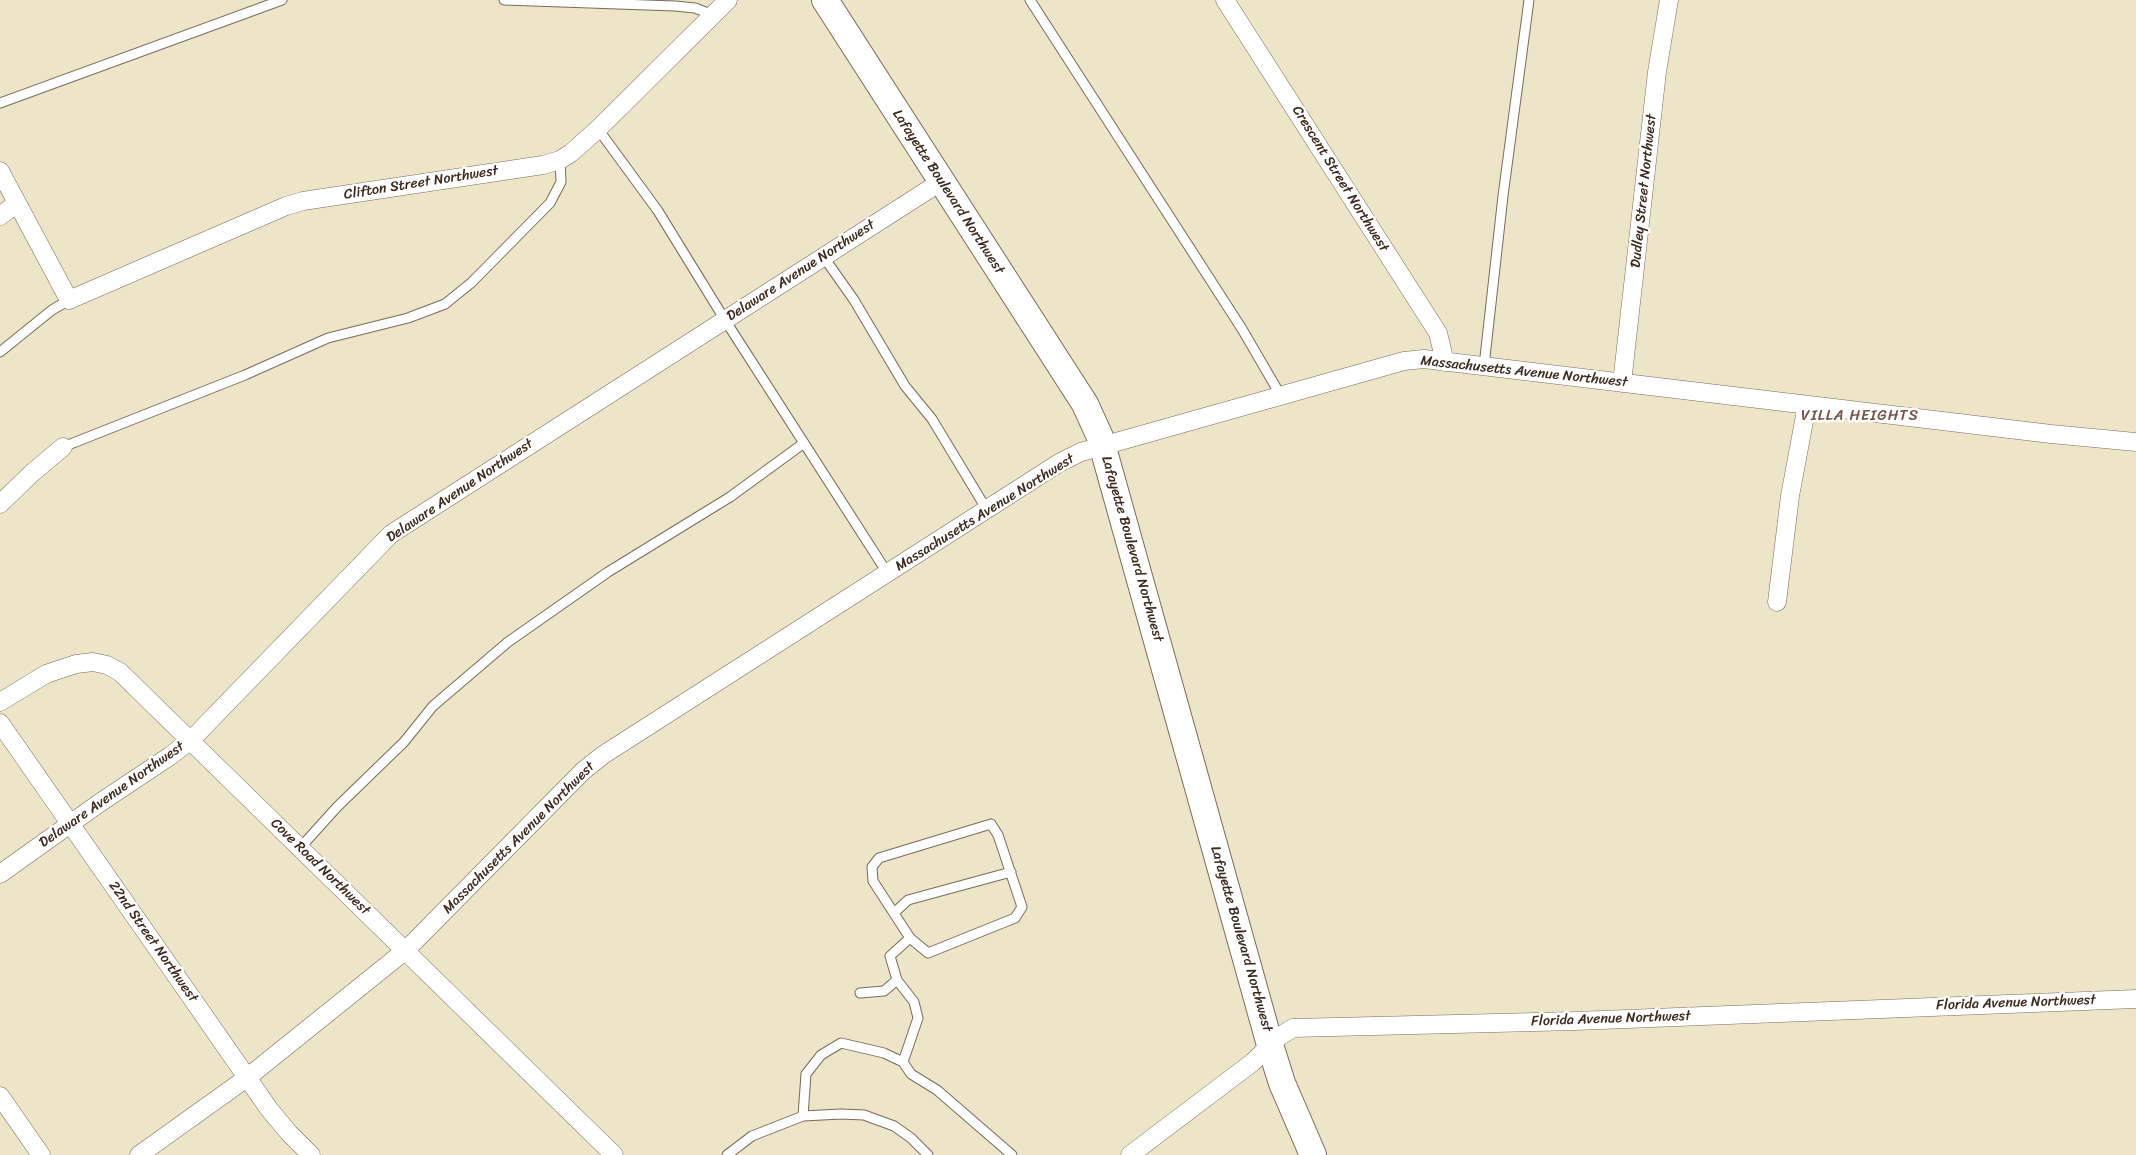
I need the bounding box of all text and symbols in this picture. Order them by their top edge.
street label: Crescent Street Northwest [1288,103,1392,255]
street label: Lafayette Boulevard Northwest [889,107,1007,277]
street label: Dudley Street Northwest [1628,113,1660,269]
street label: Clifton Street Northwest [343,163,499,203]
street label: Delaware Avenue Northwest [724,217,878,325]
street label: Massachusetts Avenue Northwest [1420,353,1628,391]
district label: VILLA HEIGHTS [1800,407,1920,425]
street label: Delaware Avenue Northwest [384,436,536,546]
street label: Massachusetts Avenue Northwest [892,451,1078,575]
street label: Lafayette Boulevard Northwest [1097,454,1167,644]
street label: Delaware Avenue Northwest [36,738,188,852]
street label: Massachusetts Avenue Northwest [440,759,598,917]
street label: Cove Road Northwest [267,815,373,919]
street label: Lafayette Boulevard Northwest [1206,844,1276,1034]
street label: 22nd Street Northwest [105,878,201,1006]
street label: Florida Avenue Northwest [1936,992,2096,1014]
street label: Florida Avenue Northwest [1531,1008,1691,1030]

